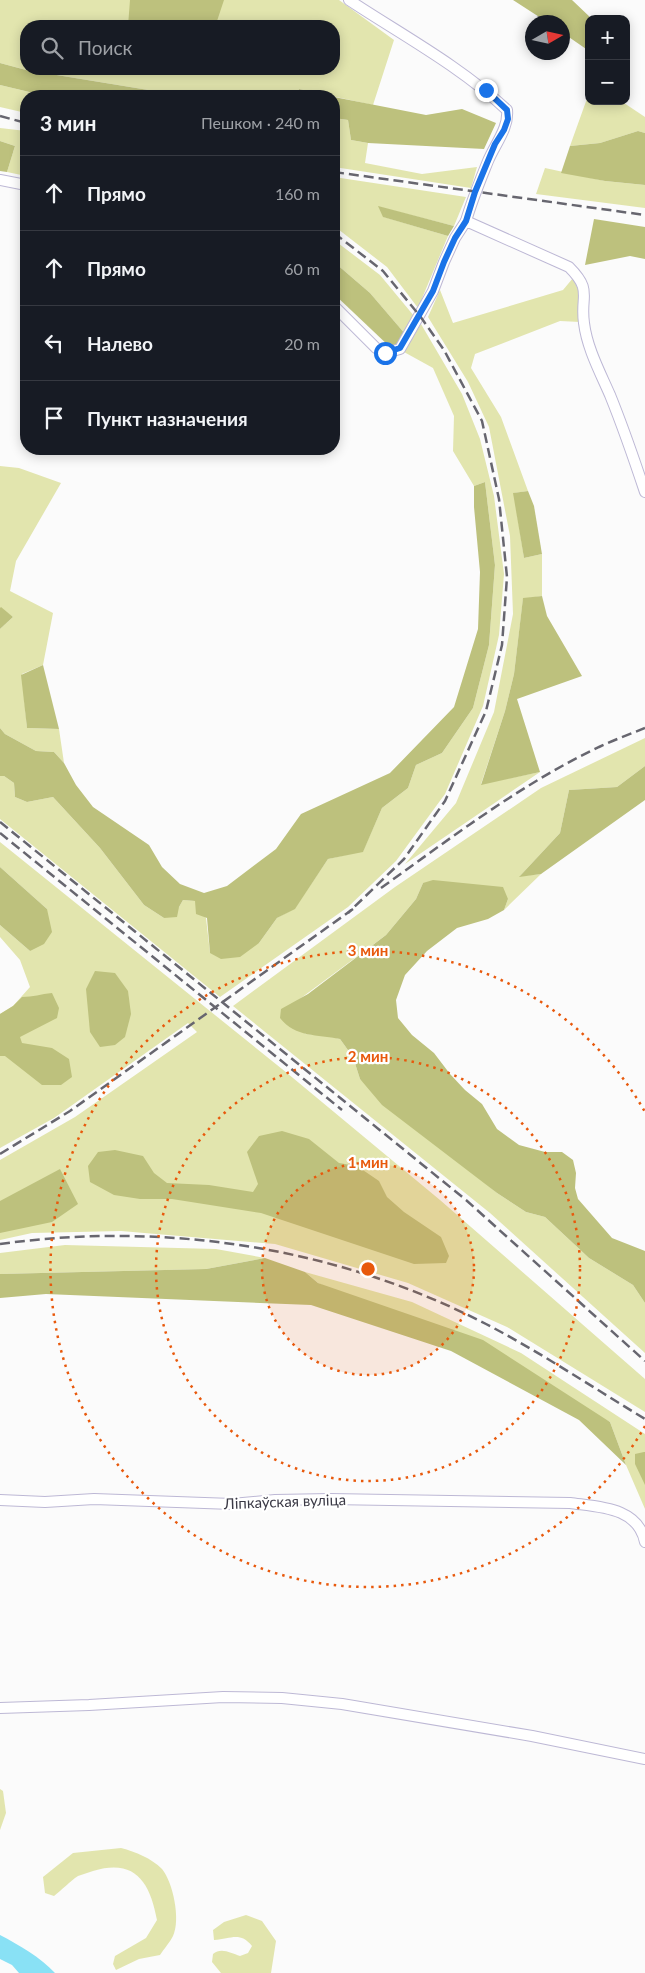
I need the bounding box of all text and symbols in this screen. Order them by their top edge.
north arrow [525,15,570,60]
map controls [585,15,630,105]
button: + [585,15,630,60]
search box [20,20,340,75]
icon: search [38,34,66,62]
text: Поиск [78,36,132,59]
button: − [585,60,630,105]
route end [475,79,498,102]
text: 3 мин [40,110,97,135]
text: Пешком · 240 m [201,113,320,132]
icon: ahead [40,179,68,207]
text: Прямо [87,182,146,205]
text: 160 m [275,184,320,203]
icon: ahead [40,254,68,282]
text: Прямо [87,257,146,280]
text: 60 m [284,259,320,278]
icon: left [40,329,68,357]
text: Налево [87,332,153,355]
text: 20 m [284,334,320,353]
route start [374,342,397,365]
icon: arrive [40,404,68,432]
text: Пункт назначения [87,407,248,430]
text: 3 мин [348,941,388,959]
text: 2 мин [348,1047,388,1065]
text: 1 мин [348,1153,388,1171]
centre of rings [359,1260,377,1278]
street label: Ліпкаўская вуліца [223,1490,346,1512]

